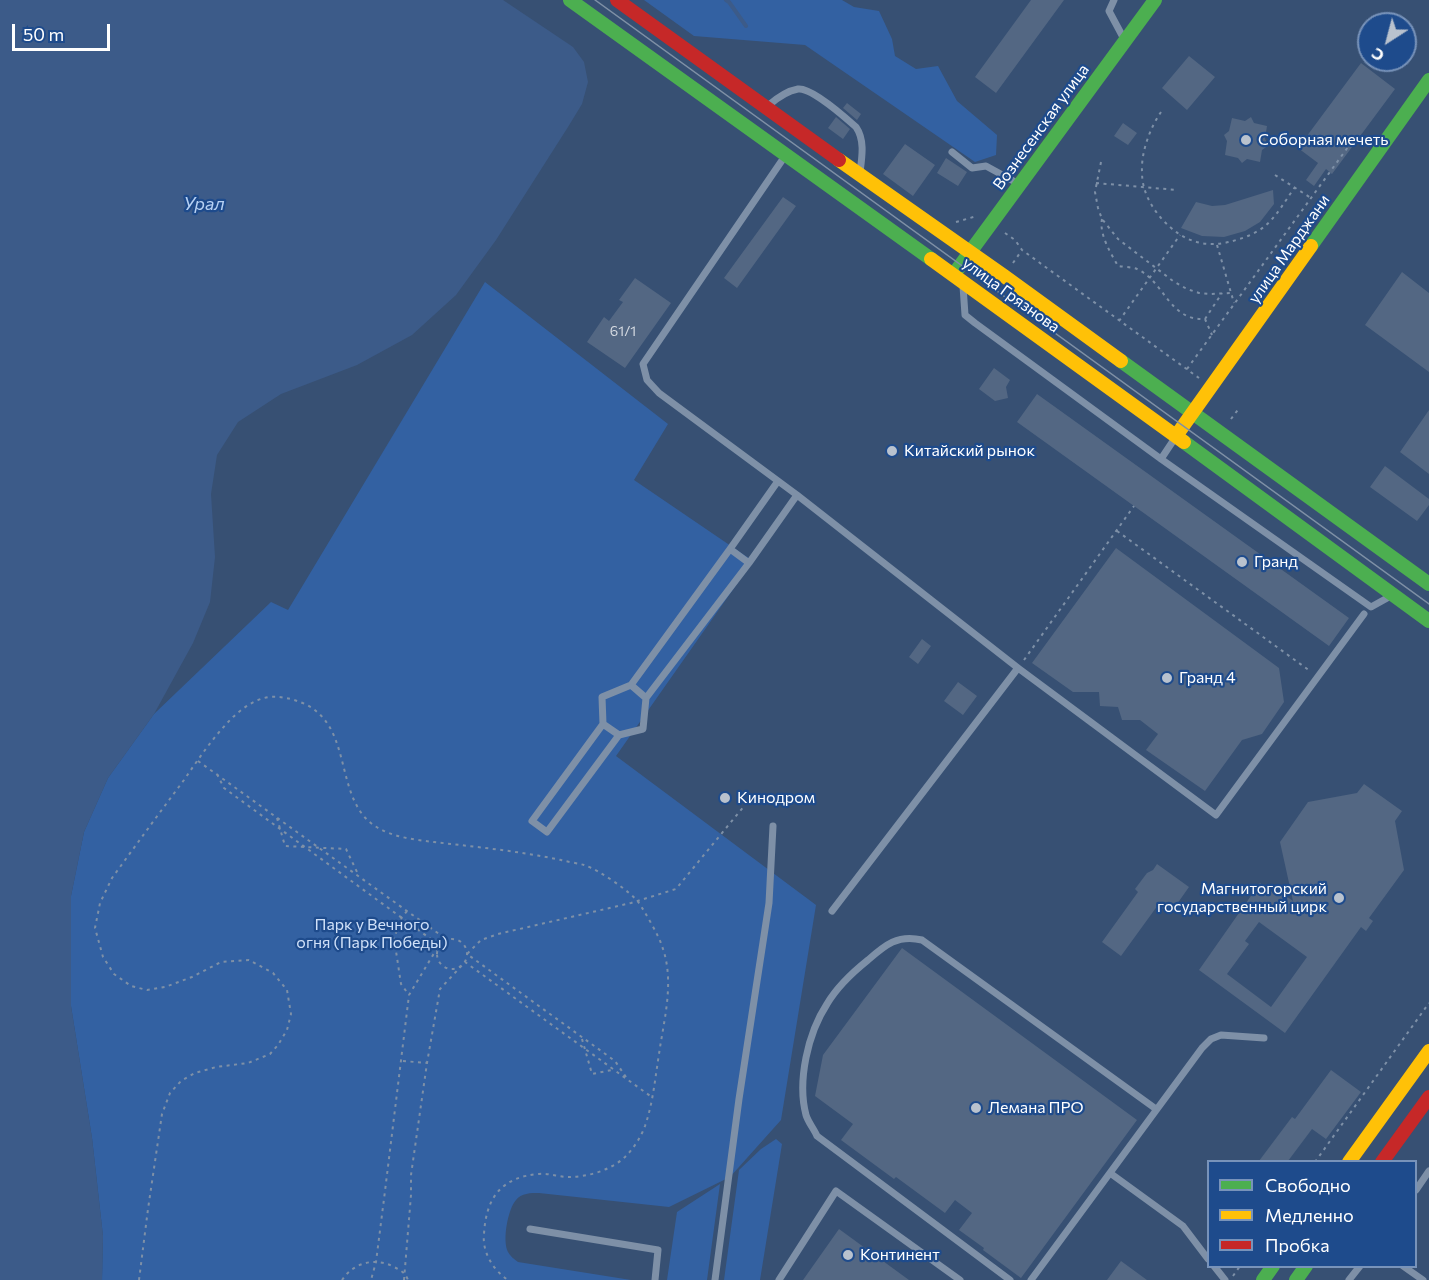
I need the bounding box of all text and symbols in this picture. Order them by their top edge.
scale bar [15,12,112,50]
north arrow [1357,12,1417,72]
text: 50 m [23,23,64,45]
text: С [1367,44,1387,66]
street label: Вознесенская улица [989,60,1093,194]
place label: Соборная мечеть [1258,130,1388,150]
marker: Соборная мечеть [1239,133,1253,147]
street label: улица Марджани [1244,191,1334,307]
water label: Урал [183,193,225,215]
street label: улица Грязнова [959,253,1063,337]
house number: 61/1 [610,323,636,339]
place label: Китайский рынок [904,441,1035,461]
marker: Китайский рынок [885,444,899,458]
place label: Гранд [1254,552,1298,572]
marker: Гранд [1235,555,1249,569]
place label: Гранд 4 [1179,668,1236,688]
marker: Гранд 4 [1160,671,1174,685]
place label: Кинодром [737,788,815,808]
marker: Кинодром [718,791,732,805]
place label: Магнитогорский государственный цирк [1157,879,1327,917]
marker: Магнитогорский государственный цирк [1332,891,1346,905]
park label: Парк у Вечного огня (Парк Победы) [296,915,448,953]
place label: Лемана ПРО [988,1098,1084,1118]
marker: Лемана ПРО [969,1101,983,1115]
legend [1207,1160,1417,1268]
text: Свободно [1265,1174,1351,1196]
text: Медленно [1265,1204,1354,1226]
text: Пробка [1265,1234,1330,1256]
place label: Континент [860,1245,940,1265]
marker: Континент [841,1248,855,1262]

